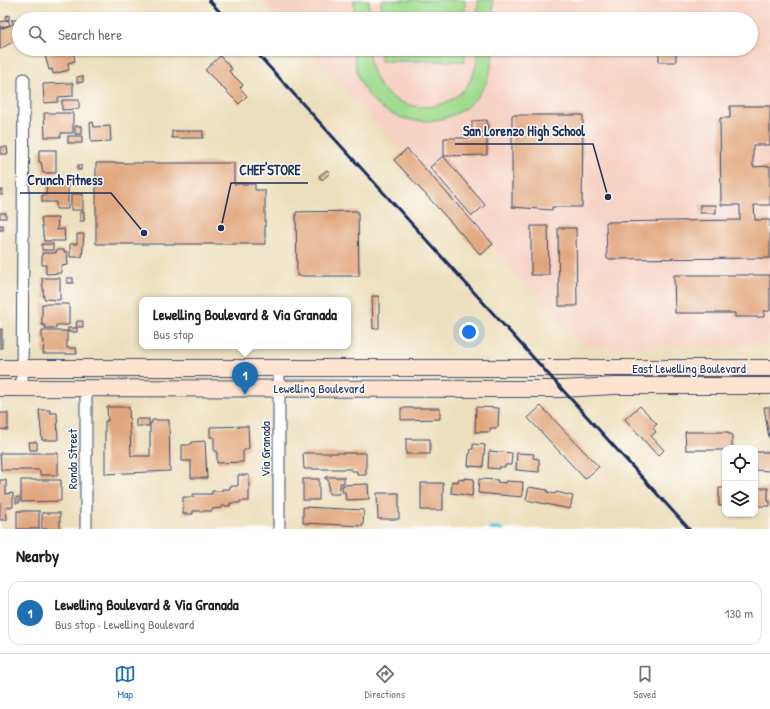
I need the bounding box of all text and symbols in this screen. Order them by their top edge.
search box [12,12,758,56]
icon: search [26,23,48,45]
text: Search here [58,24,122,45]
callout: San Lorenzo High School [455,118,593,144]
text: San Lorenzo High School [463,121,585,142]
callout: CHEF'STORE [231,157,308,183]
text: CHEF'STORE [239,160,301,179]
callout: Crunch Fitness [20,167,111,193]
text: Crunch Fitness [27,170,103,189]
popup [139,297,351,349]
text: Lewelling Boulevard & Via Granada [153,304,337,325]
your location [459,322,479,342]
text: Bus stop [153,325,193,343]
street label: East Lewelling Boulevard [632,359,746,377]
pin: 1 [232,362,258,395]
street label: Lewelling Boulevard [274,379,364,397]
street label: Via Granada [256,421,274,477]
street label: Ronda Street [63,428,81,489]
map controls [722,445,758,517]
button: locate [722,445,758,481]
button: layers [722,481,758,517]
text: Nearby [16,544,59,567]
text: Lewelling Boulevard & Via Granada [55,594,239,615]
text: 1 [28,604,32,622]
text: 130 m [725,604,753,622]
text: Bus stop · Lewelling Boulevard [55,615,194,633]
tab: Map [114,663,136,701]
tab: Directions [365,663,405,701]
tab: Saved [633,663,656,701]

